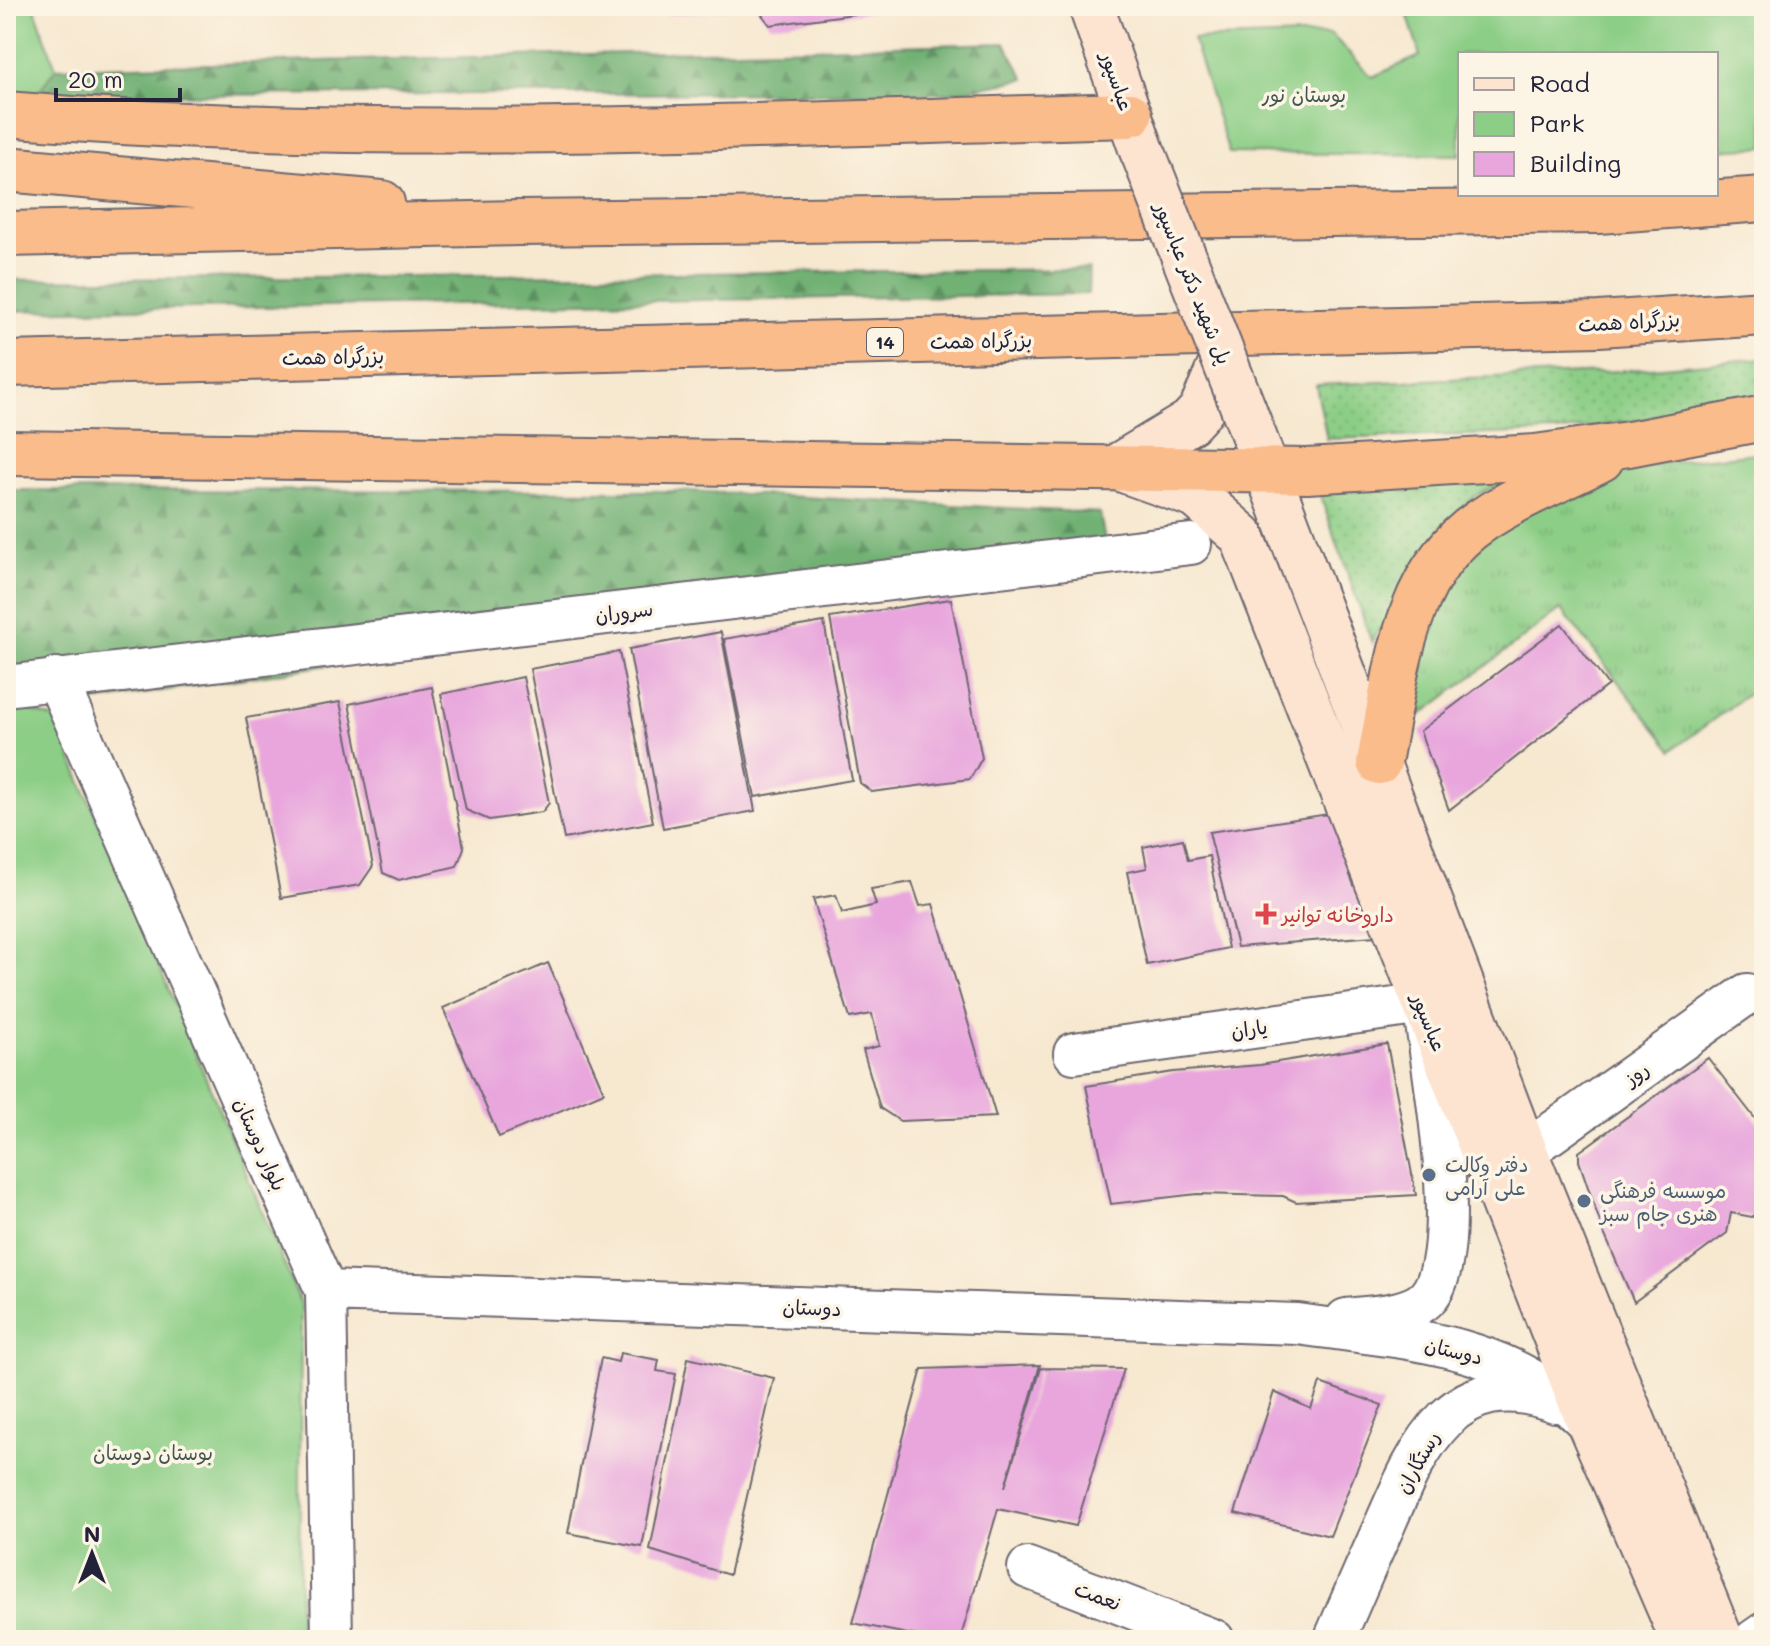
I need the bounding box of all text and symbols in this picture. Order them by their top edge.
street label: عباسپور [1094,46,1140,114]
scale bar [56,52,180,102]
legend [1458,52,1718,196]
text: 20 m [68,63,123,94]
text: Road [1530,67,1590,98]
park label: بوستان نور [1261,81,1346,107]
text: Park [1530,107,1584,138]
text: Building [1530,147,1621,178]
street label: پل شهید دکتر عباسپور [1148,196,1238,368]
street label: بزرگراه همت [1577,305,1681,337]
street label: بزرگراه همت [930,326,1032,354]
road number: 14 [867,328,903,356]
street label: بزرگراه همت [282,342,384,370]
street label: سروران [593,595,655,628]
place label: داروخانه توانیر [1280,901,1394,928]
marker: داروخانه توانیر [1257,905,1275,923]
street label: عباسپور [1405,987,1453,1055]
street label: یاران [1229,1013,1269,1043]
street label: روز [1617,1055,1654,1092]
street label: بلوار دوستان [229,1093,293,1195]
place label: دفتر وکالت علی آرامی [1445,1151,1528,1201]
marker: دفتر وکالت علی آرامی [1420,1166,1438,1184]
place label: موسسه فرهنگی هنری جام سبز [1598,1177,1726,1229]
marker: موسسه فرهنگی هنری جام سبز [1575,1192,1593,1210]
street label: دوستان [782,1293,842,1321]
street label: دوستان [1422,1330,1486,1370]
street label: رستگاران [1389,1426,1445,1498]
park label: بوستان دوستان [93,1439,213,1465]
north arrow [52,1514,132,1594]
text: N [84,1519,100,1548]
street label: نعمت [1071,1574,1125,1616]

